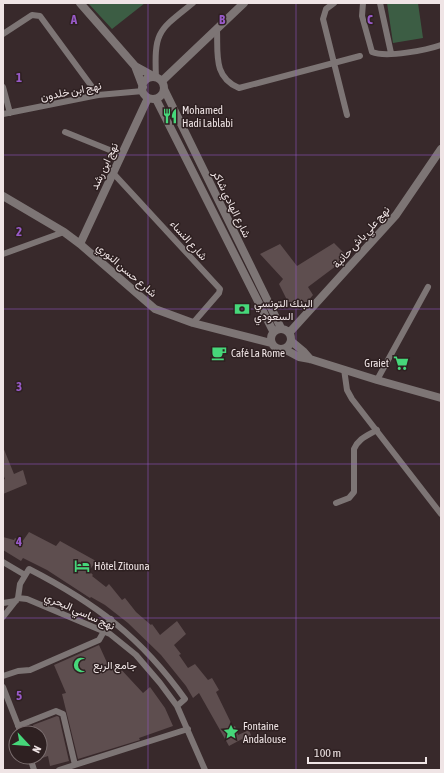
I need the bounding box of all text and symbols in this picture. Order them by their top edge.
text: A [70,12,78,27]
text: B [219,12,226,27]
text: C [367,12,373,27]
text: 1 [16,70,22,85]
street label: نهج ابن خلدون [39,79,103,105]
place label: Mohamed Hadi Lablabi [182,104,233,129]
restaurant icon: Mohamed Hadi Lablabi [161,107,179,125]
street label: نهج ابن رشد [88,141,122,192]
street label: شارع الهادي شاكر [207,168,254,241]
street label: نهج علي باش حانبة [330,204,395,273]
street label: شارع النساء [166,218,210,264]
text: 2 [16,224,22,239]
street label: شارع حسن النوري [92,241,160,303]
place label: البنك التونسي السعودي [254,297,313,326]
bank icon: البنك التونسي السعودي [233,300,251,318]
cafe icon: Café La Rome [210,344,228,362]
place label: Café La Rome [231,347,285,359]
supermarket icon: Graiet [392,354,410,372]
place label: Graiet [364,357,389,369]
text: 3 [16,379,22,394]
text: 4 [15,534,22,549]
hotel icon: Hôtel Zitouna [73,557,91,575]
place label: Hôtel Zitouna [94,560,150,572]
street label: نهج ساسي البحري [41,590,117,636]
mosque icon: جامع الربع [72,656,90,674]
place label: جامع الربع [93,659,137,673]
text: 5 [16,688,22,703]
place label: Fontaine Andalouse [243,720,286,745]
place icon: Fontaine Andalouse [222,723,240,741]
north arrow [8,725,48,765]
scale bar [308,739,426,765]
text: N [30,744,44,755]
text: 100 m [314,746,341,760]

